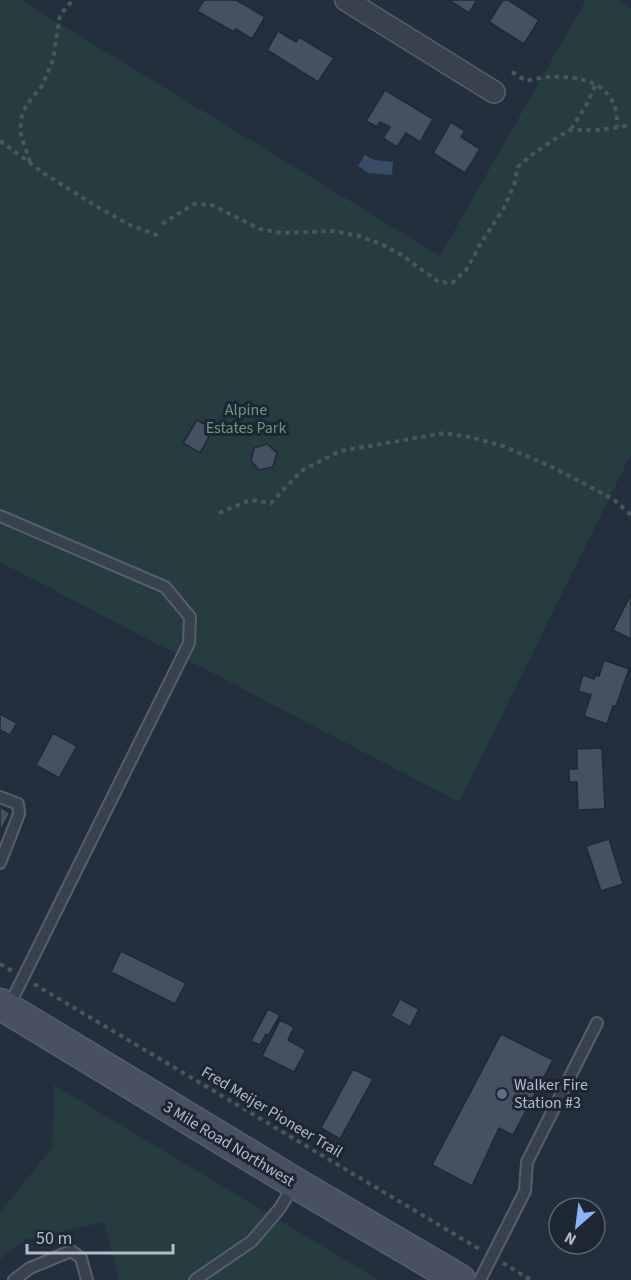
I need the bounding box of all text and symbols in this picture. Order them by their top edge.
park label: Alpine Estates Park [206,399,286,439]
street label: Fred Meijer Pioneer Trail [197,1061,347,1163]
place label: Walker Fire Station #3 [514,1074,588,1114]
marker: Walker Fire Station #3 [495,1087,509,1101]
street label: 3 Mile Road Northwest [159,1096,299,1192]
north arrow [547,1196,607,1256]
scale bar [27,1217,172,1255]
text: 50 m [36,1226,72,1251]
text: N [561,1226,580,1251]

